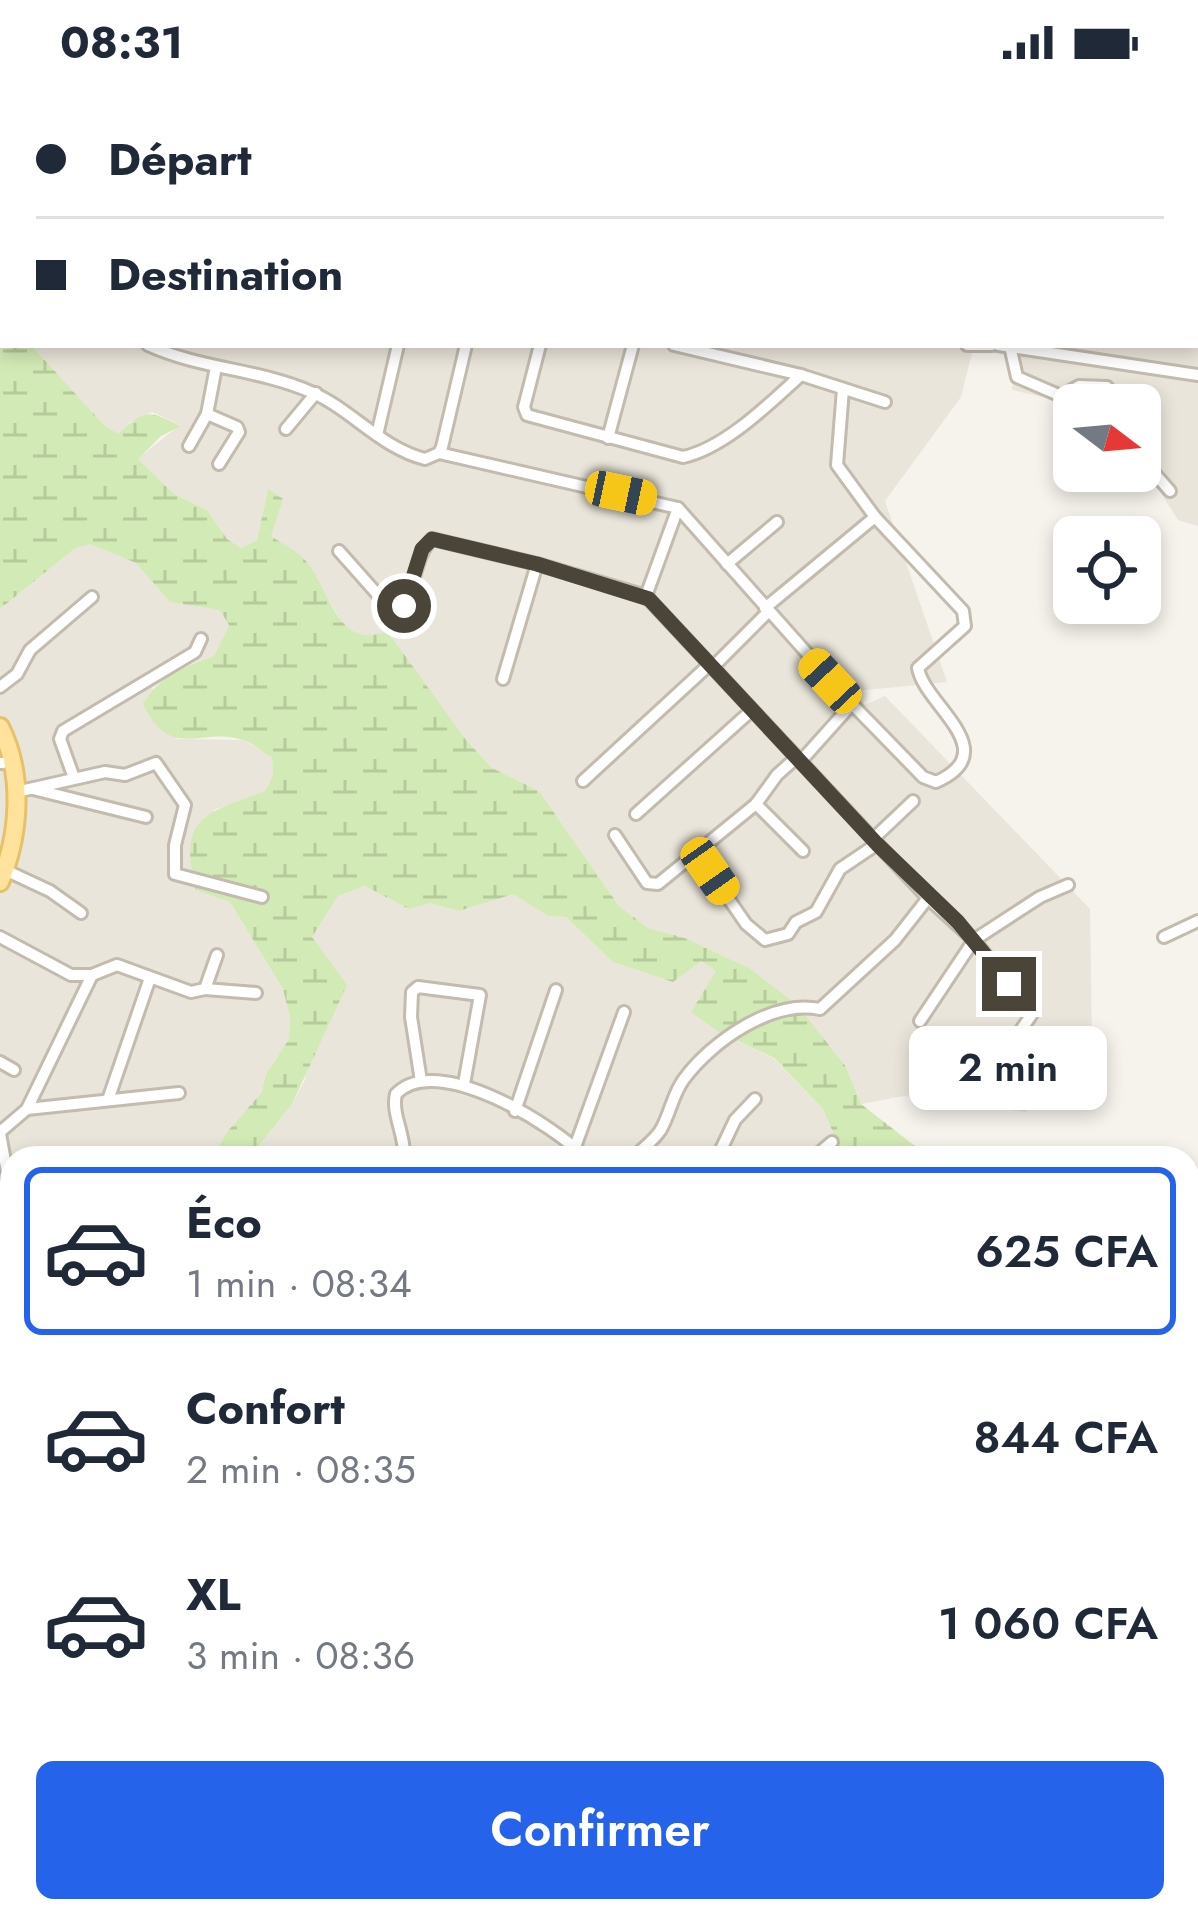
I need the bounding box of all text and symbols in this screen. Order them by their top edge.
text: 08:31 [60,10,183,75]
text: Départ [108,127,252,192]
text: Destination [108,242,343,307]
north arrow [1053,384,1161,492]
map controls [1053,384,1161,624]
car [582,468,660,518]
button: locate [1053,516,1161,624]
route start [377,579,431,633]
car [792,642,868,720]
car [675,831,745,911]
route end [982,957,1036,1011]
callout: 2 min [910,1026,1108,1110]
text: 2 min [958,1039,1058,1096]
text: Éco [186,1190,262,1255]
icon: car [42,1197,150,1305]
text: 625 CFA [975,1219,1158,1284]
text: 1 min · 08:34 [186,1255,412,1312]
text: Confort [186,1376,345,1441]
icon: car [42,1383,150,1491]
text: 844 CFA [974,1405,1158,1470]
text: 2 min · 08:35 [186,1441,416,1498]
text: XL [186,1562,241,1627]
icon: car [42,1569,150,1677]
text: 1 060 CFA [938,1591,1158,1656]
text: 3 min · 08:36 [186,1627,415,1684]
button: Confirmer [36,1761,1164,1899]

